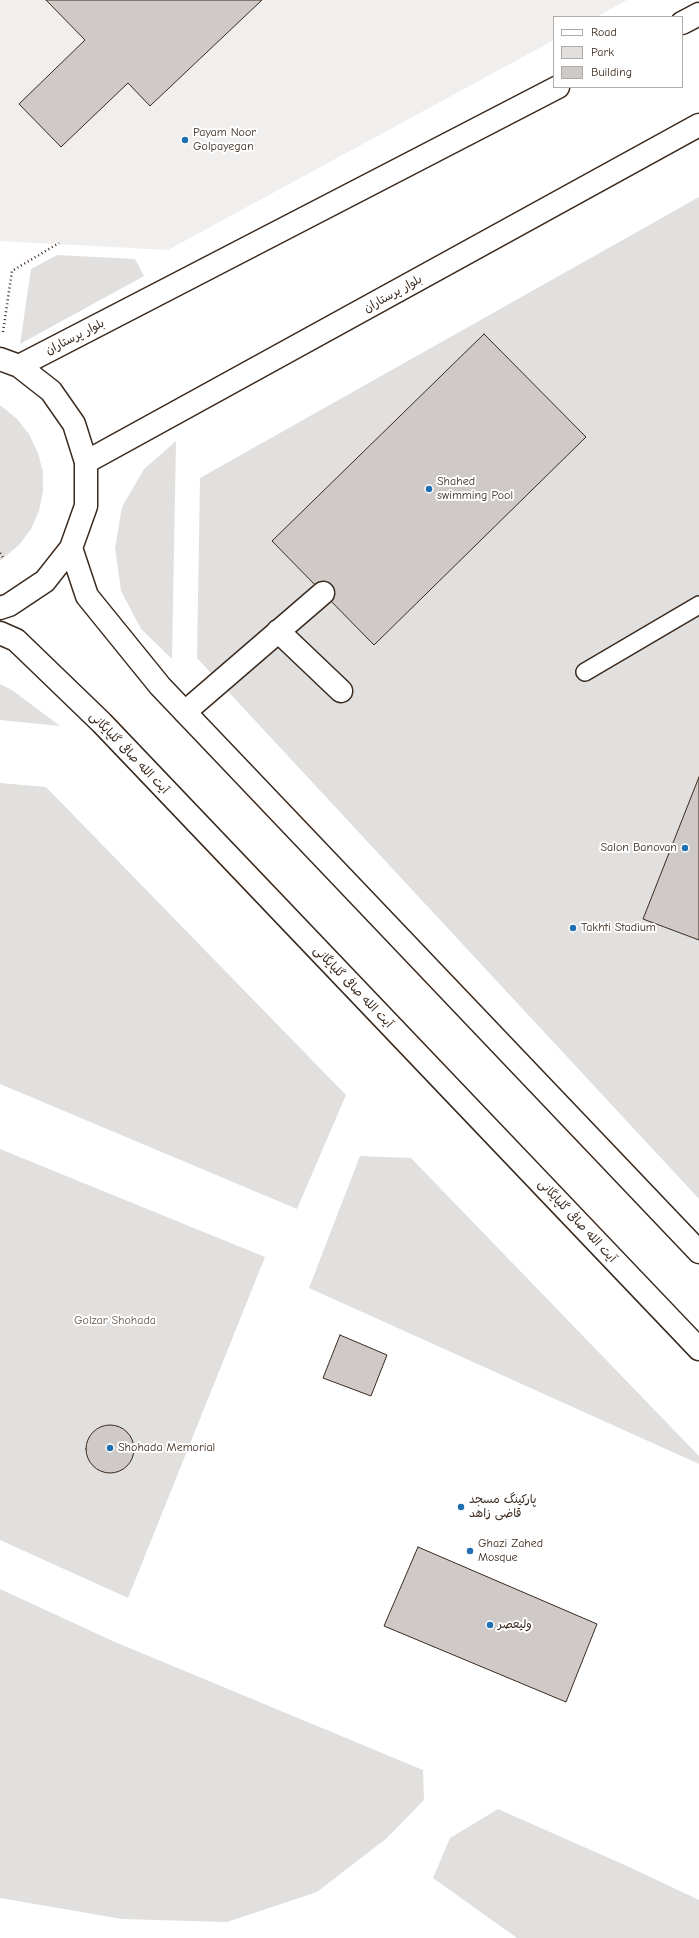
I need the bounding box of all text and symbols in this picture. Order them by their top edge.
legend [553,16,683,88]
text: Road [591,25,617,39]
text: Park [591,45,614,59]
text: Building [591,65,632,79]
place label: Payam Noor Golpayegan [193,126,256,154]
marker: Payam Noor Golpayegan [180,135,190,145]
street label: بلوار پرستاران [361,272,425,316]
street label: بلوار پرستاران [43,316,107,358]
place label: Shahed swimming Pool [437,475,513,503]
marker: Shahed swimming Pool [424,484,434,494]
street label: آیت الله صافی گلپایگانی [86,709,172,797]
place label: Salon Banovan [600,841,677,855]
marker: Salon Banovan [680,843,690,853]
place label: Takhti Stadium [581,921,656,935]
marker: Takhti Stadium [568,923,578,933]
street label: آیت الله صافی گلپایگانی [310,943,396,1031]
street label: آیت الله صافی گلپایگانی [535,1177,619,1265]
park label: Golzar Shohada [74,1314,156,1328]
place label: Shohada Memorial [118,1441,215,1455]
marker: Shohada Memorial [105,1443,115,1453]
place label: پارکینگ مسجد قاضی زاهد [469,1493,536,1521]
marker: پارکینگ مسجد قاضی زاهد [456,1502,466,1512]
place label: Ghazi Zahed Mosque [478,1537,543,1565]
marker: Ghazi Zahed Mosque [465,1546,475,1556]
place label: ولیعصر [498,1618,532,1632]
marker: ولیعصر [485,1620,495,1630]

